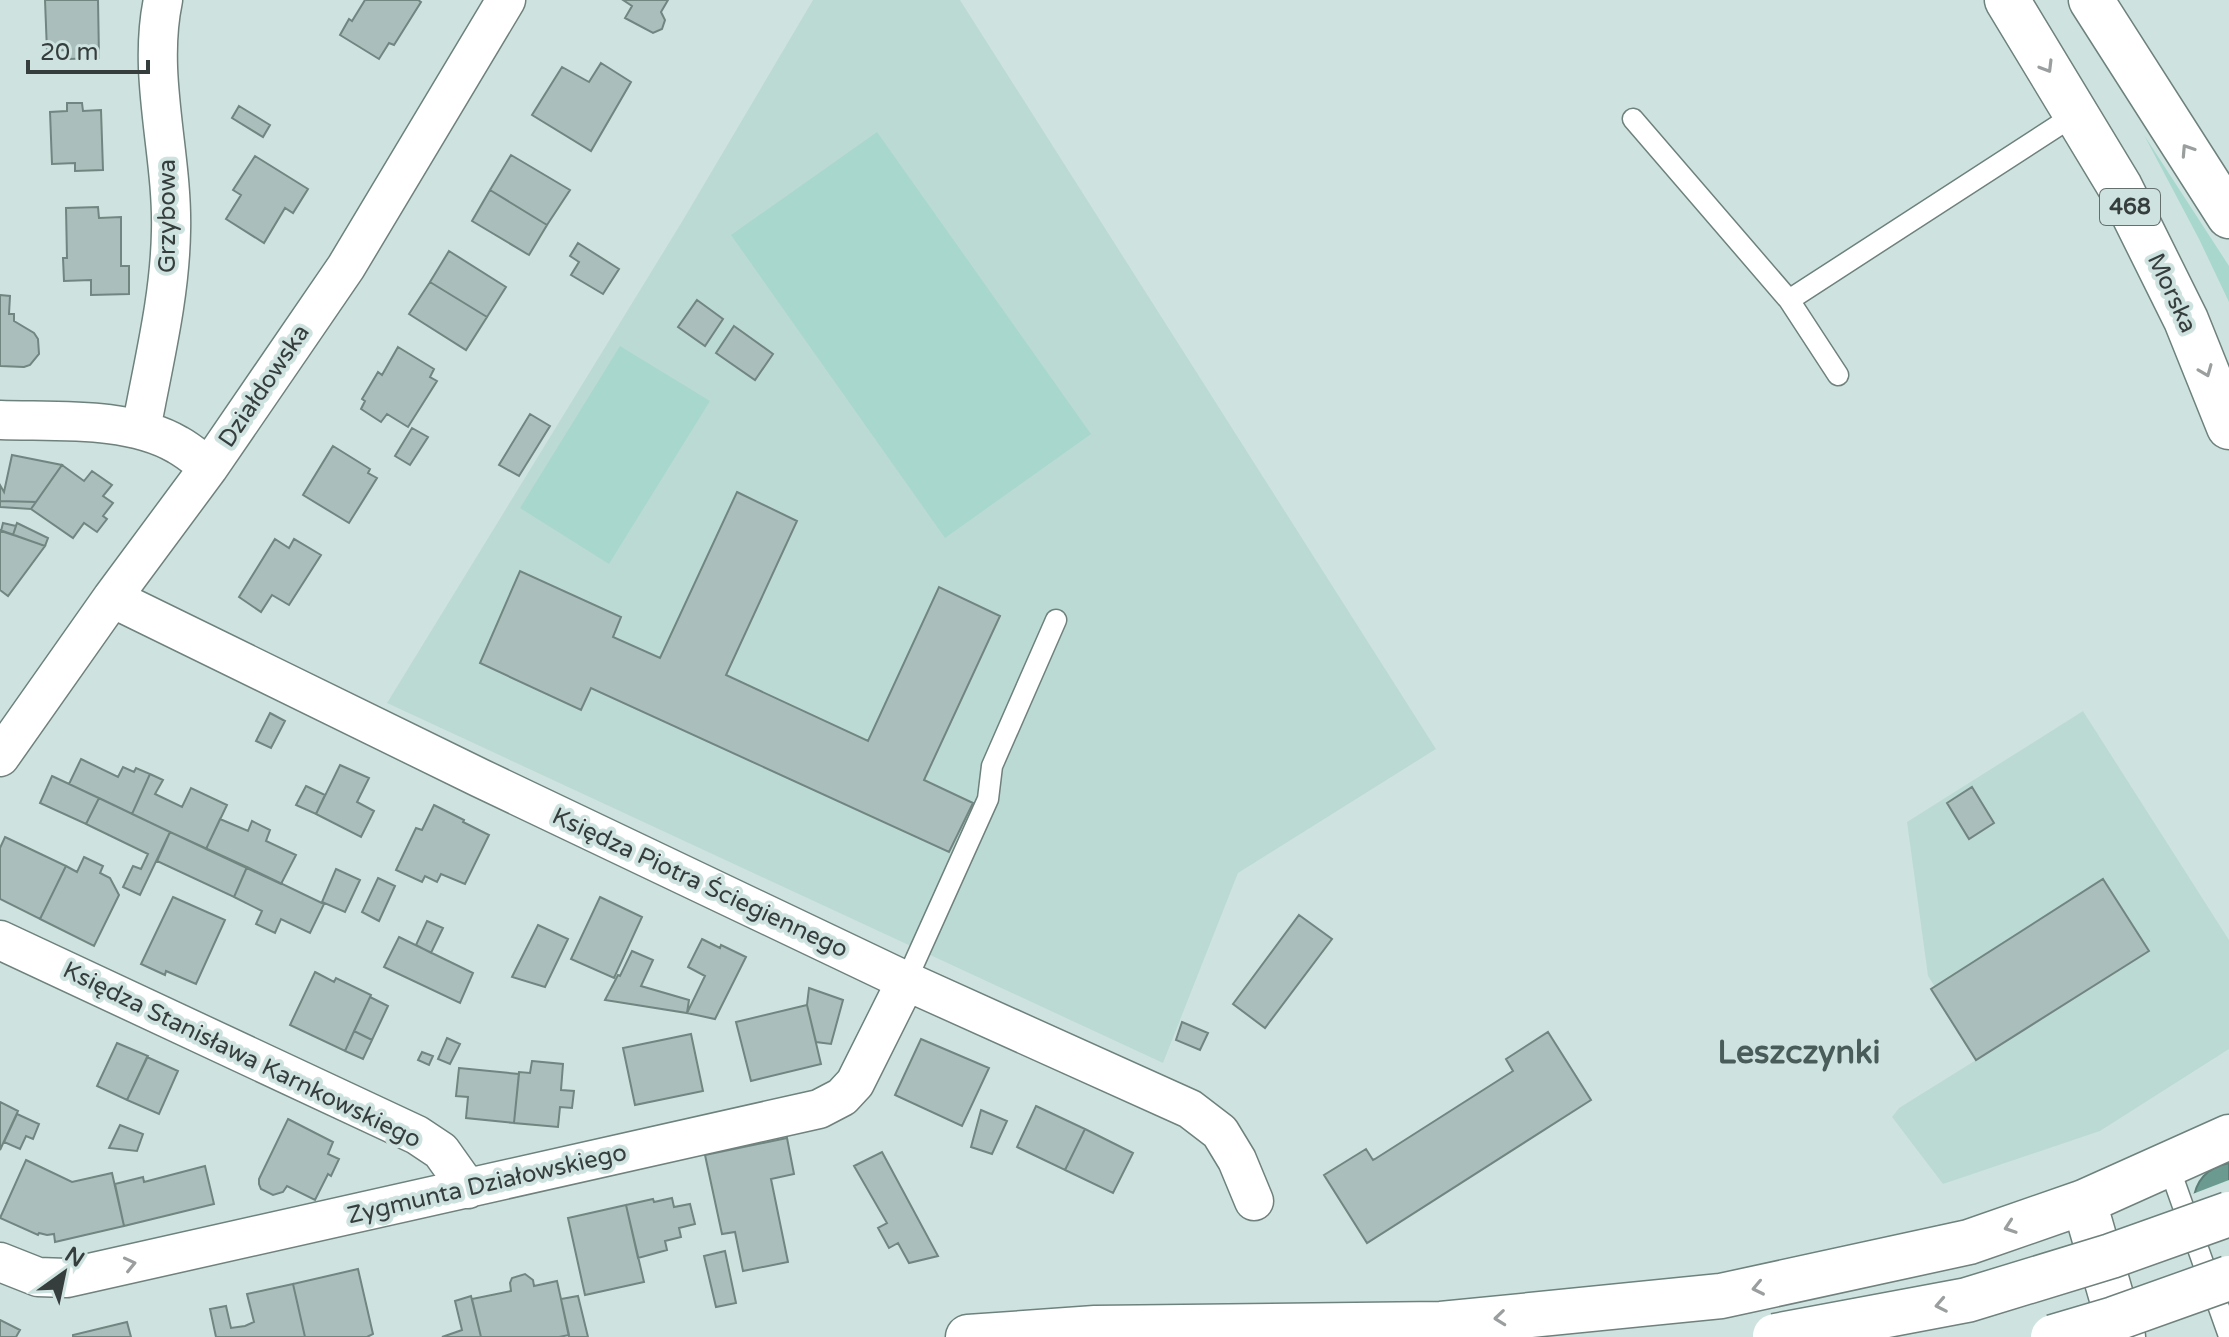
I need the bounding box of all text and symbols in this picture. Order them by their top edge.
scale bar [28,24,148,74]
text: 20 m [40,38,98,67]
one-way arrow [2037,58,2053,73]
one-way arrow [2182,145,2197,159]
street label: Grzybowa [153,159,182,273]
road number: 468 [2100,189,2160,225]
street label: Morska [2141,249,2203,337]
street label: Działdowska [212,319,316,453]
one-way arrow [2197,363,2213,377]
street label: Księdza Piotra Ściegiennego [548,801,853,964]
street label: Księdza Stanisława Karnkowskiego [58,955,426,1155]
district label: Leszczynki [1718,1034,1880,1072]
street label: Zygmunta Działowskiego [344,1138,630,1230]
one-way arrow [2004,1218,2018,1234]
north arrow [24,1233,104,1313]
text: N [60,1241,89,1273]
one-way arrow [122,1256,136,1273]
one-way arrow [1751,1279,1765,1296]
one-way arrow [1935,1296,1948,1313]
one-way arrow [1493,1309,1506,1326]

